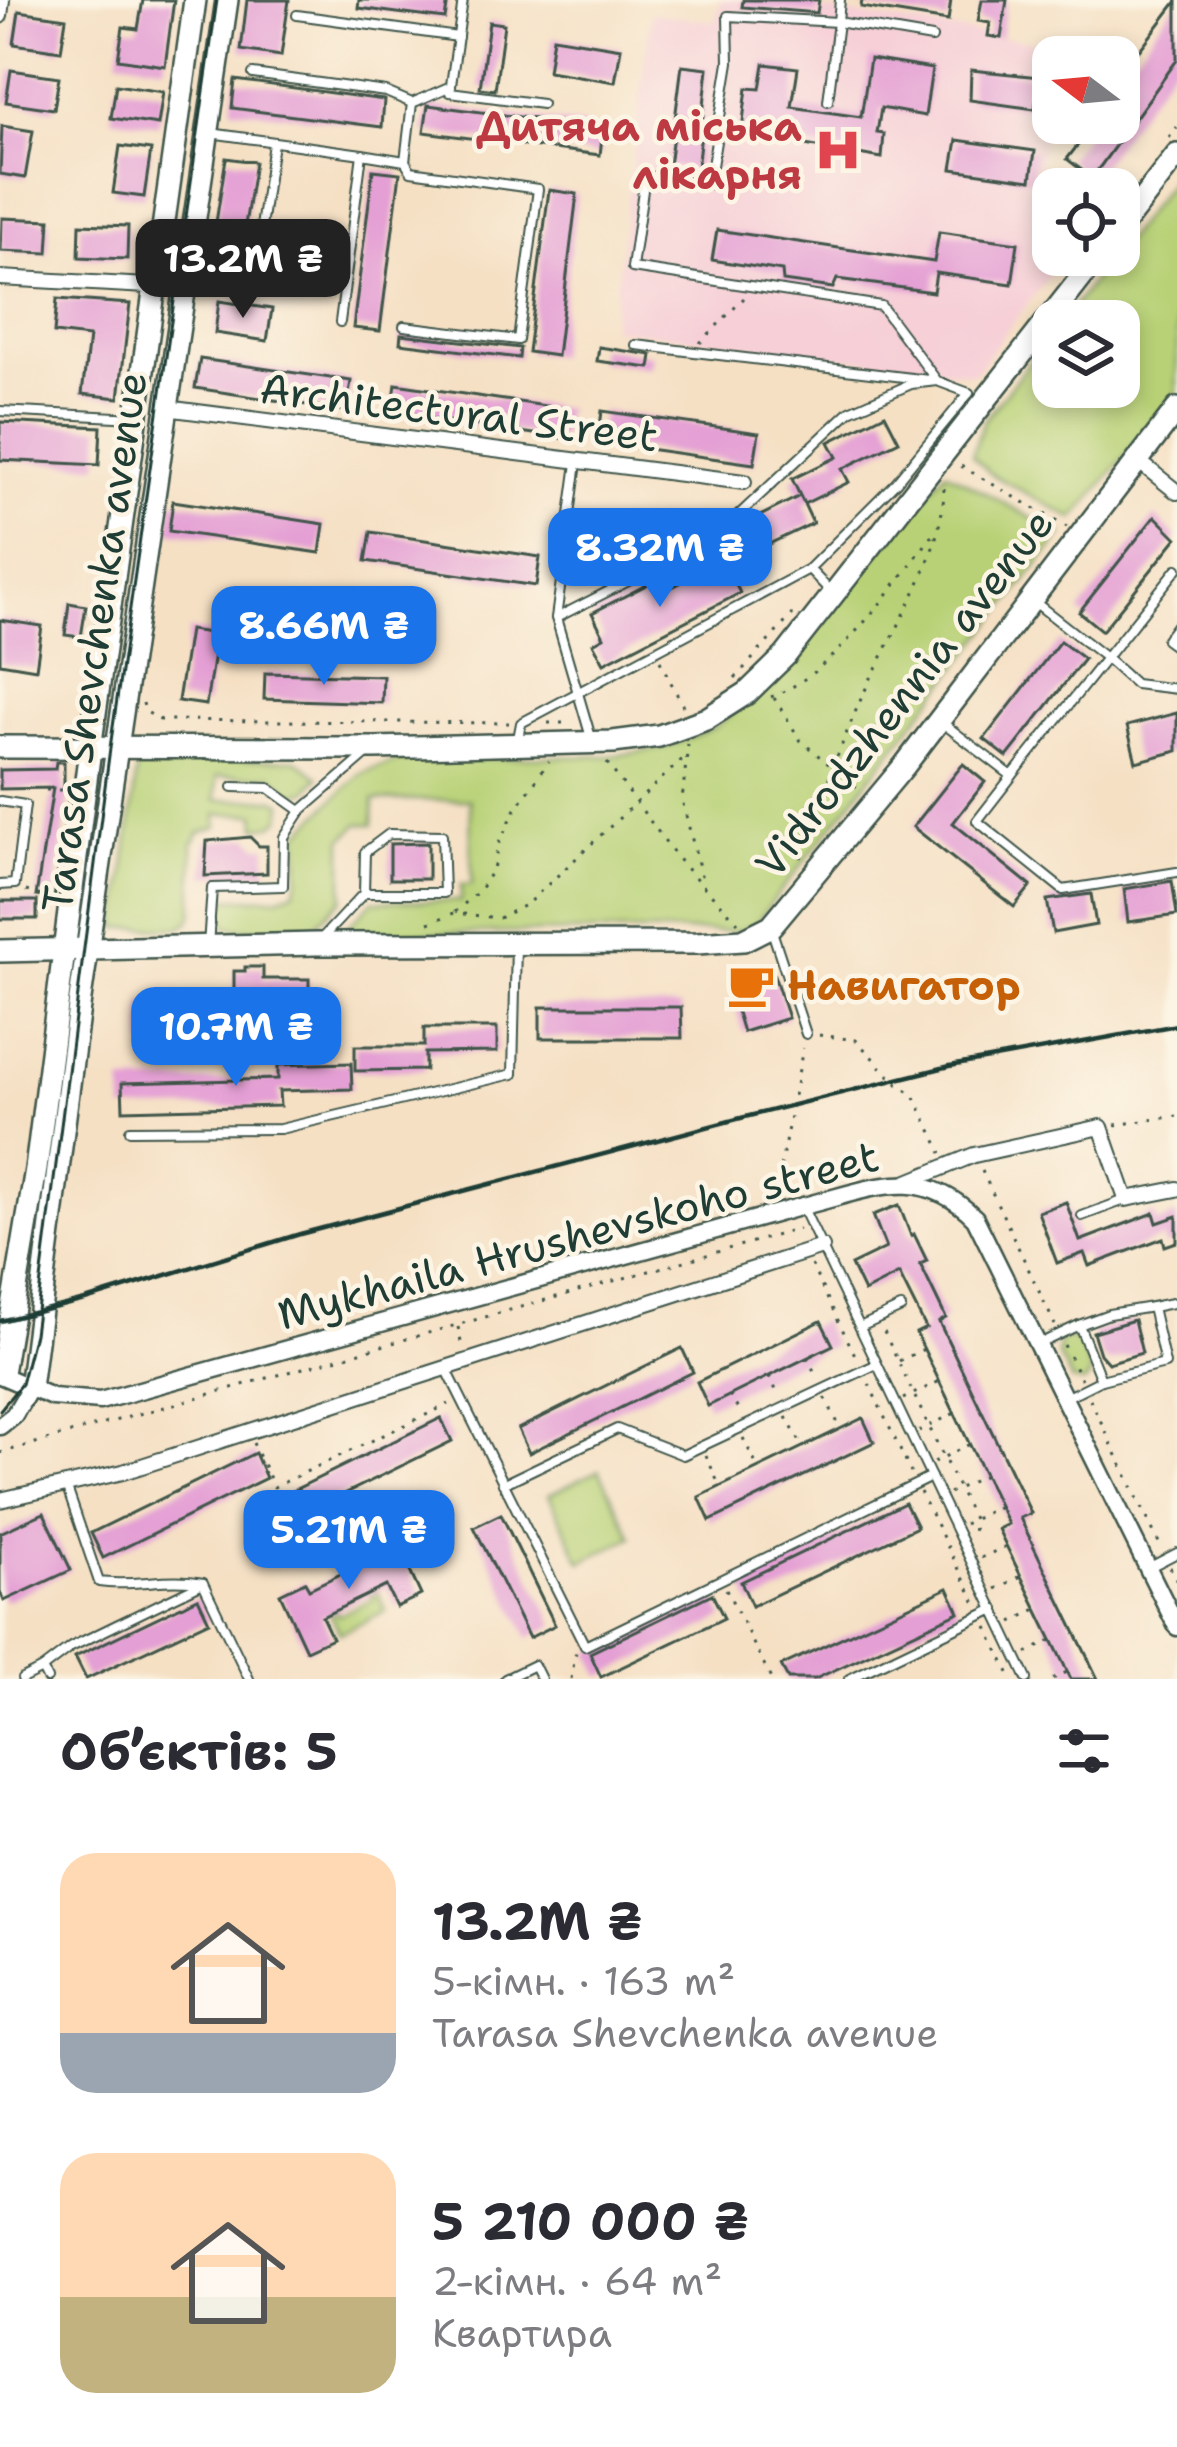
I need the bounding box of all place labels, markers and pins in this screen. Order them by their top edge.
place label: Дитяча міська лікарня [476,98,802,202]
hospital icon: Дитяча міська лікарня [813,125,863,175]
pin: 13.2M ₴ [132,219,354,321]
pin: 8.32M ₴ [549,508,771,610]
pin: 8.66M ₴ [213,586,435,688]
place label: Навигатор [787,957,1021,1013]
cafe icon: Навигатор [726,960,776,1010]
pin: 10.7M ₴ [125,987,347,1089]
pin: 5.21M ₴ [238,1490,460,1592]

